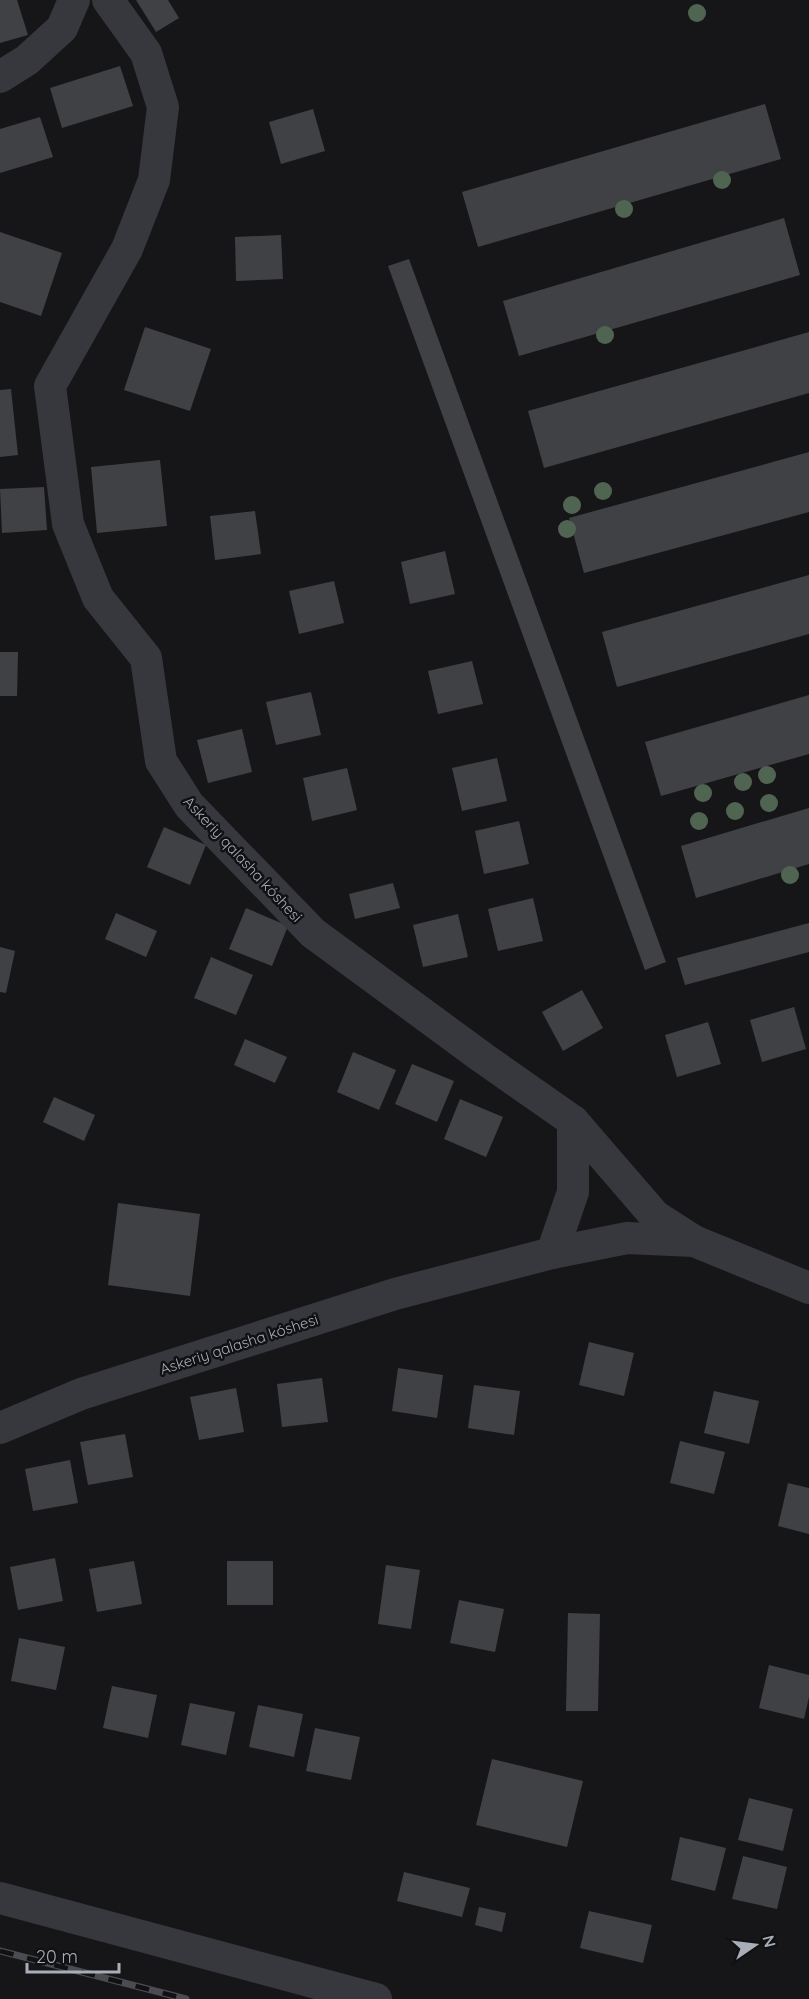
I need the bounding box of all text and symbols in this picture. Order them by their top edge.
street label: Askeriy qalasha kóshesi [180,792,306,926]
street label: Askeriy qalasha kóshesi [157,1309,321,1379]
north arrow [725,1915,785,1975]
text: N [758,1933,781,1949]
scale bar [27,1936,118,1974]
text: 20 m [36,1945,78,1968]

